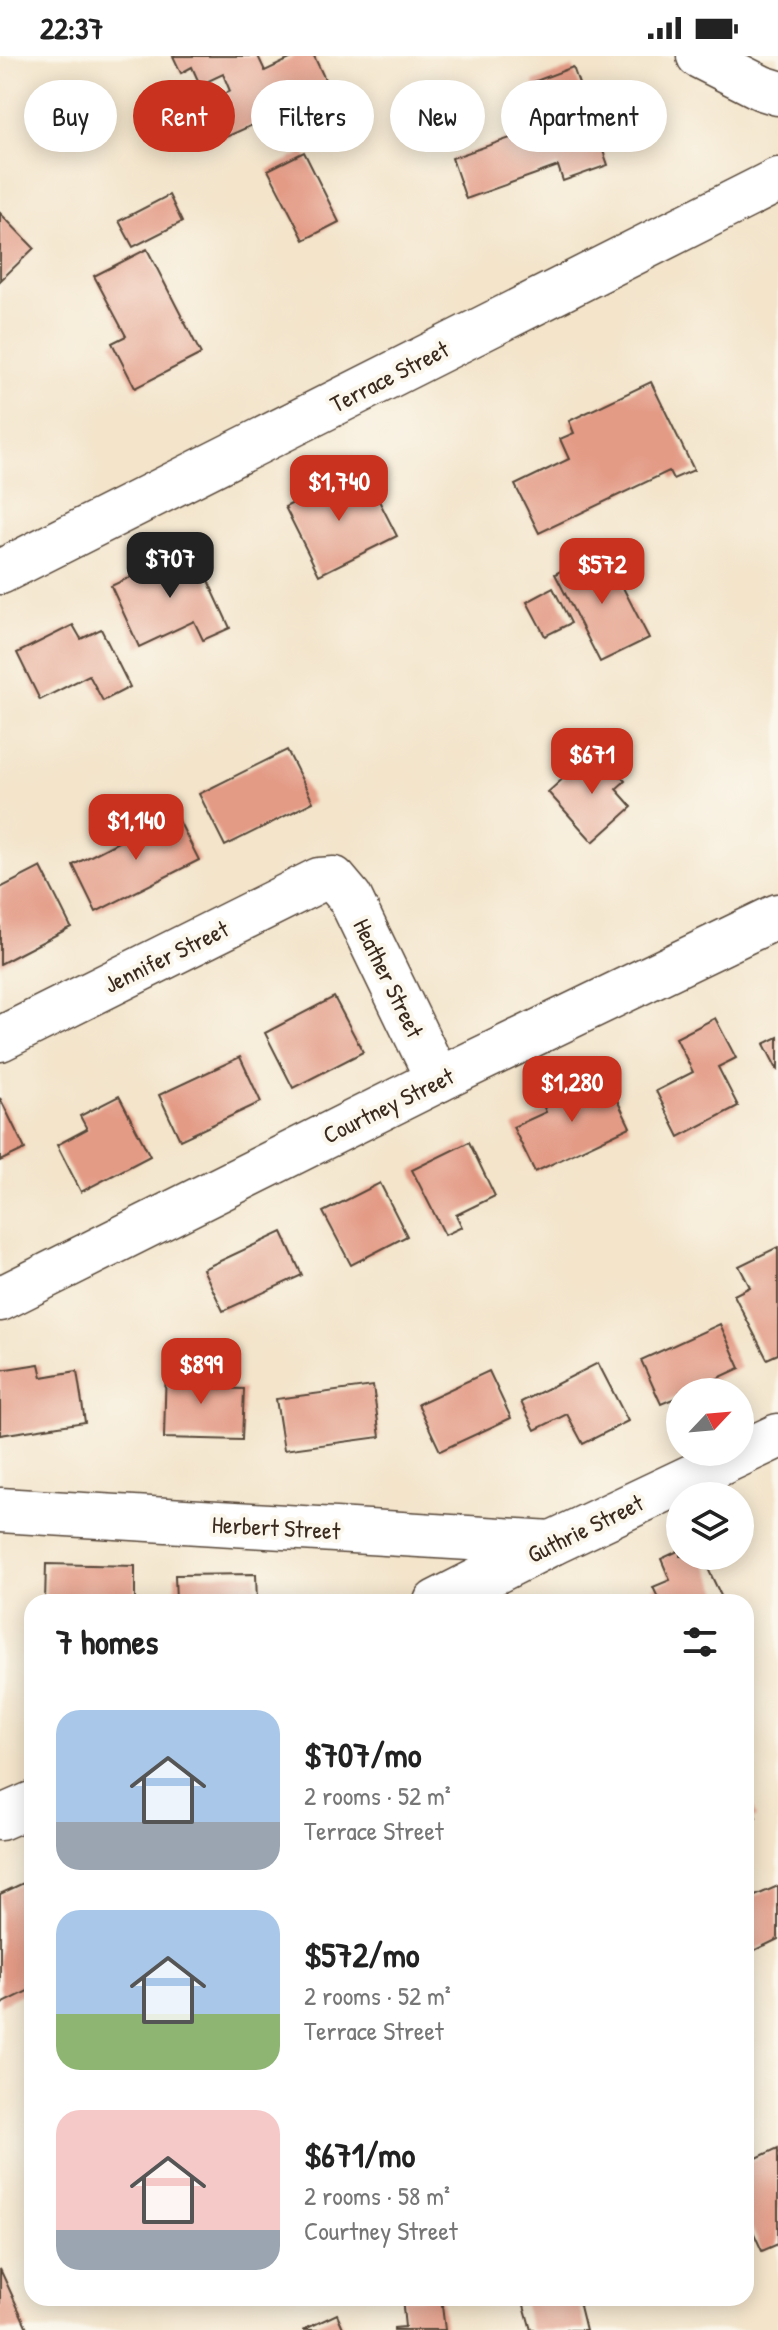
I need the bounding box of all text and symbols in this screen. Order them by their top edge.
text: 22:37 [40,8,103,48]
chip: Buy [24,80,117,152]
chip: Rent [133,80,235,152]
chip: Filters [251,80,374,152]
chip: New [390,80,485,152]
chip: Apartment [501,80,667,152]
street label: Terrace Street [324,332,454,420]
pin: $1,740 [274,455,404,523]
text: $1,740 [308,463,370,498]
pin: $707 [123,532,217,600]
pin: $572 [555,538,649,606]
text: $707 [145,540,195,575]
text: $572 [577,546,627,581]
pin: $671 [545,728,639,796]
text: $671 [569,736,615,771]
pin: $1,140 [71,794,201,862]
text: $1,140 [107,802,165,837]
street label: Jennifer Street [99,912,234,1000]
street label: Heather Street [346,913,432,1044]
pin: $1,280 [507,1056,637,1124]
street label: Courtney Street [317,1059,459,1150]
text: $1,280 [541,1064,603,1099]
pin: $899 [154,1338,248,1406]
text: $899 [179,1346,223,1381]
north arrow [666,1378,754,1466]
map controls [666,1378,754,1570]
button: layers [666,1482,754,1570]
street label: Guthrie Street [522,1486,649,1570]
street label: Herbert Street [211,1508,342,1546]
text: 7 homes [56,1619,158,1665]
icon: filters [678,1620,722,1664]
text: $707/mo [304,1732,421,1778]
icon: home [120,1742,216,1838]
text: 2 rooms · 52 m² [304,1778,451,1813]
text: Terrace Street [304,1813,444,1848]
text: $572/mo [304,1932,420,1978]
icon: home [120,1942,216,2038]
text: 2 rooms · 52 m² [304,1978,451,2013]
text: Terrace Street [304,2013,444,2048]
text: $671/mo [304,2132,415,2178]
icon: home [120,2142,216,2238]
text: 2 rooms · 58 m² [304,2178,450,2213]
text: Courtney Street [304,2213,458,2248]

